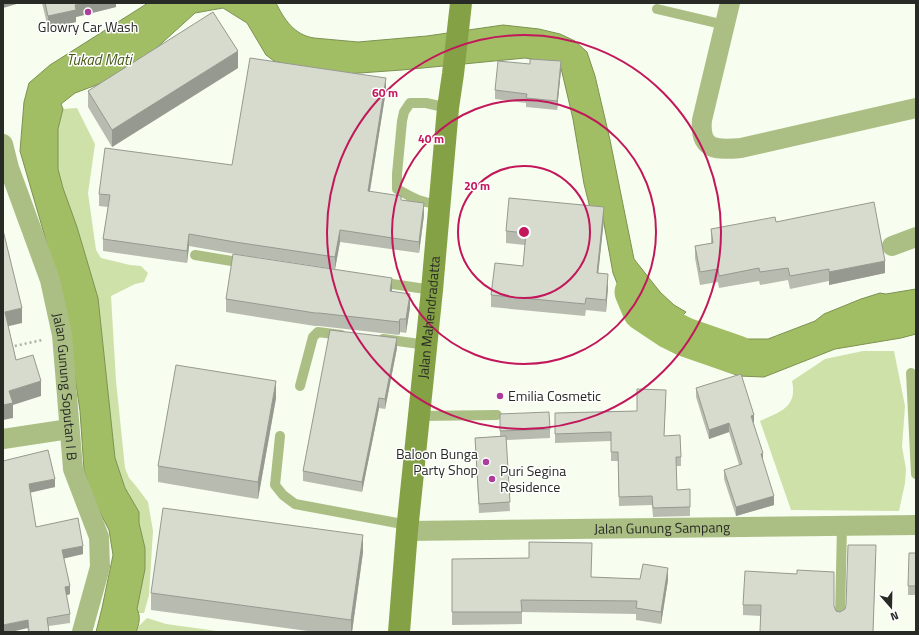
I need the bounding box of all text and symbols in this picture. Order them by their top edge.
marker: Glowry Car Wash [83,7,93,17]
place label: Glowry Car Wash [38,16,138,37]
water label: Tukad Mati [66,48,134,71]
text: 60 m [372,83,398,102]
text: 40 m [418,129,444,148]
text: 20 m [464,176,490,195]
centre of rings [517,225,531,239]
street label: Jalan Mahendradatta [412,255,445,380]
street label: Jalan Gunung Soputan I B [47,311,83,461]
place label: Emilia Cosmetic [508,385,601,406]
marker: Emilia Cosmetic [495,391,505,401]
place label: Baloon Bunga Party Shop [396,443,478,480]
marker: Baloon Bunga Party Shop [481,457,491,467]
place label: Puri Segina Residence [500,460,566,497]
marker: Puri Segina Residence [487,474,497,484]
street label: Jalan Gunung Sampang [594,516,730,539]
north arrow [871,587,911,627]
text: N [888,608,901,625]

